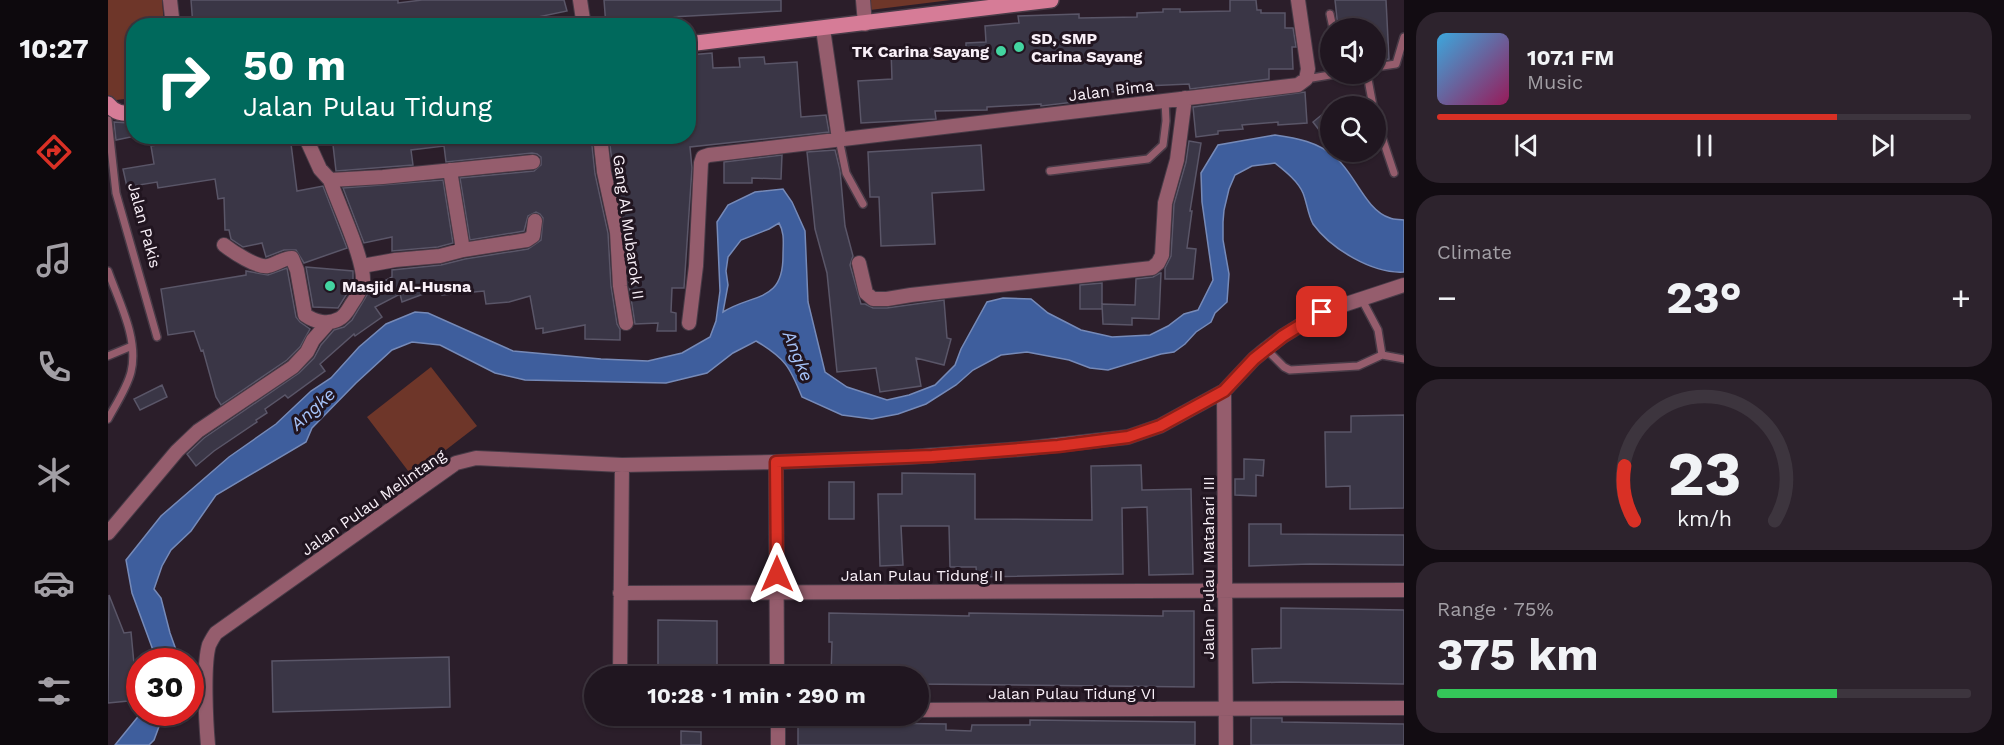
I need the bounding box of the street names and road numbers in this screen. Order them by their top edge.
street label: Jalan Bima [1067,76,1155,105]
street label: Gang Al Mubarok II [609,153,648,301]
street label: Jalan Pakis [124,180,165,270]
street label: Jalan Pulau Melintang [297,445,450,560]
street label: Jalan Pulau Matahari III [1199,476,1218,660]
street label: Jalan Pulau Tidung II [841,566,1003,585]
street label: Jalan Pulau Tidung VI [988,684,1156,703]

